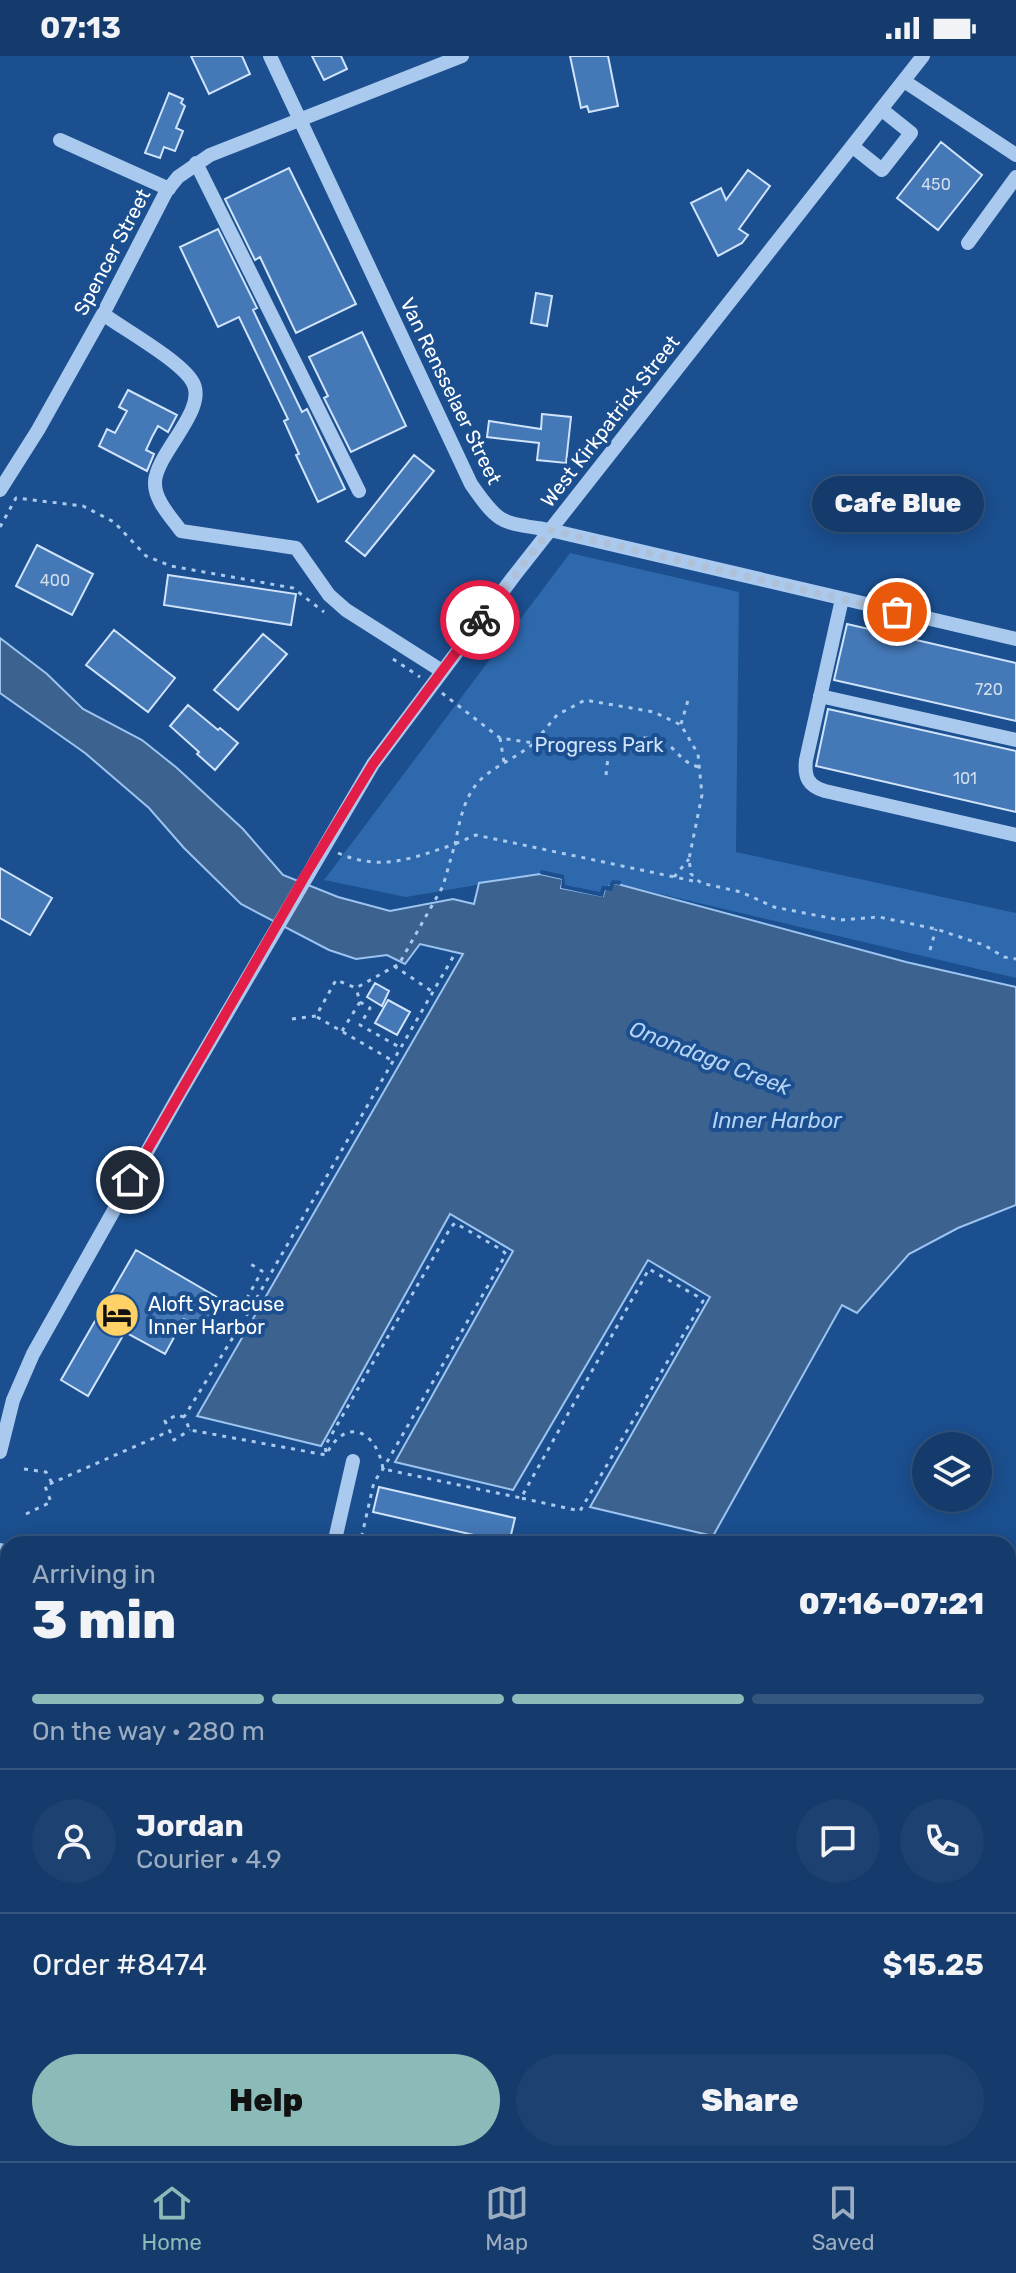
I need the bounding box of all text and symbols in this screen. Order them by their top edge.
text: 07:13 [40,10,121,46]
house number: 450 [921,175,951,194]
street label: Spencer Street [69,185,155,319]
street label: Van Rensselaer Street [395,294,507,488]
street label: West Kirkpatrick Street [535,330,685,512]
callout: Cafe Blue [811,476,983,532]
text: Cafe Blue [835,488,961,519]
house number: 400 [40,571,70,590]
pin [863,578,931,646]
courier [440,580,520,660]
icon: bag [875,590,919,634]
icon: bike [458,598,502,642]
house number: 720 [975,680,1003,699]
park label: Progress Park [534,733,664,757]
house number: 101 [953,769,977,788]
water label: Onondaga Creek [626,1015,795,1101]
water label: Inner Harbor [712,1107,843,1134]
pin [96,1146,164,1214]
icon: home [108,1158,152,1202]
hotel icon: Aloft Syracuse Inner Harbor [93,1291,141,1339]
place label: Aloft Syracuse Inner Harbor [148,1292,284,1339]
map controls [912,1432,992,1512]
button: layers [912,1432,992,1512]
text: Arriving in [32,1559,156,1590]
text: 07:16–07:21 [799,1586,984,1622]
text: 3 min [32,1589,176,1651]
text: On the way · 280 m [32,1716,265,1747]
button: person [32,1799,116,1883]
button: chat [796,1799,880,1883]
button: phone [900,1799,984,1883]
text: Jordan [136,1808,244,1844]
text: Courier · 4.9 [136,1844,282,1875]
text: Order #8474 [32,1947,207,1983]
text: $15.25 [882,1947,984,1983]
button: Help [32,2054,500,2146]
button: Share [516,2054,984,2146]
tab: Home [141,2181,202,2256]
tab: Map [485,2181,529,2256]
tab: Saved [812,2181,874,2256]

